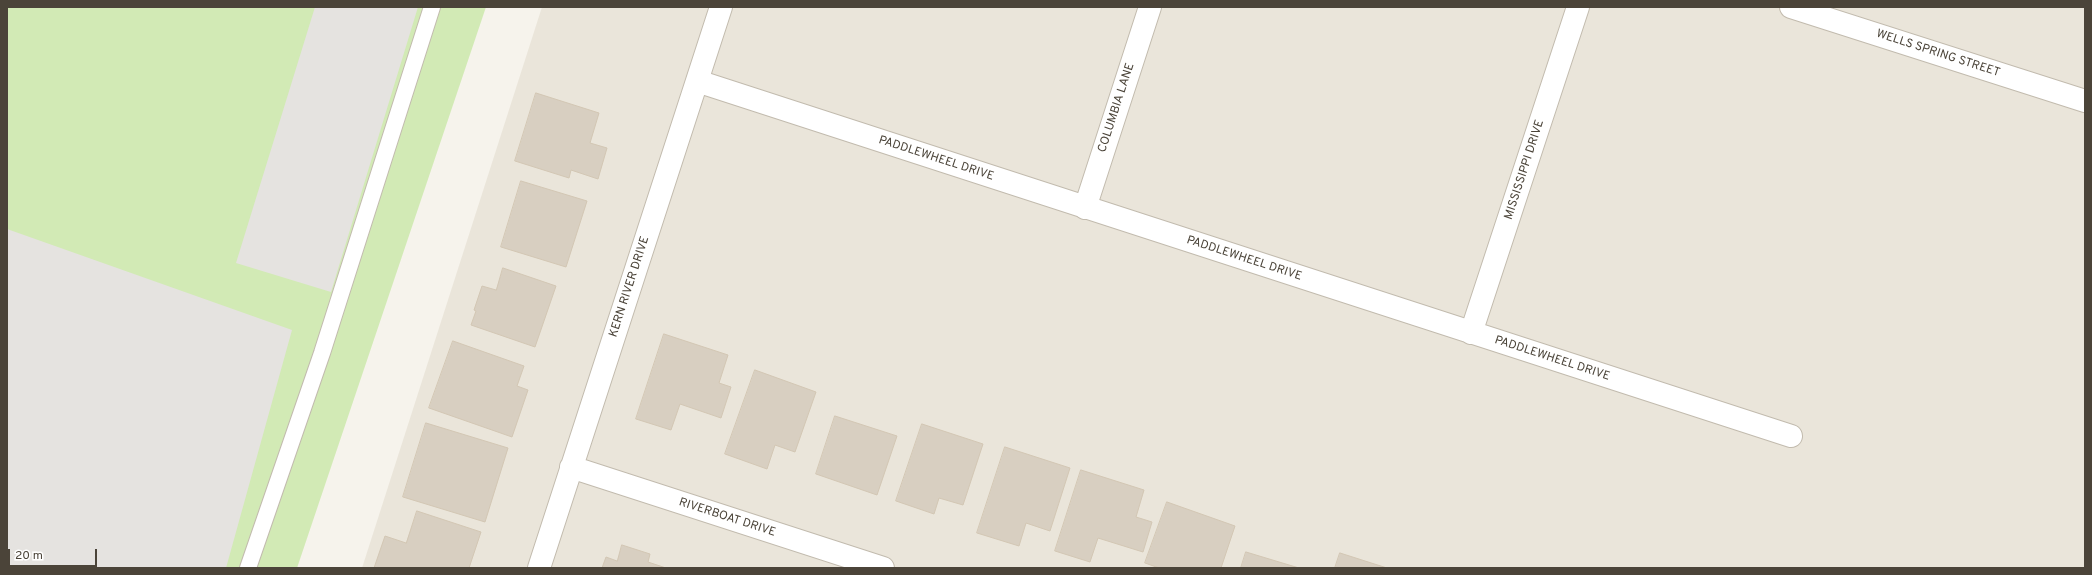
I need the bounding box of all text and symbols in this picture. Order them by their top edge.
street label: WELLS SPRING STREET [1874,27,2002,81]
street label: COLUMBIA LANE [1096,61,1138,155]
street label: MISSISSIPPI DRIVE [1502,118,1548,222]
street label: PADDLEWHEEL DRIVE [876,134,996,184]
street label: PADDLEWHEEL DRIVE [1184,234,1304,284]
street label: KERN RIVER DRIVE [607,235,653,339]
street label: PADDLEWHEEL DRIVE [1492,334,1612,384]
street label: RIVERBOAT DRIVE [677,496,777,540]
scale bar [10,541,99,567]
text: 20 m [15,548,43,564]

